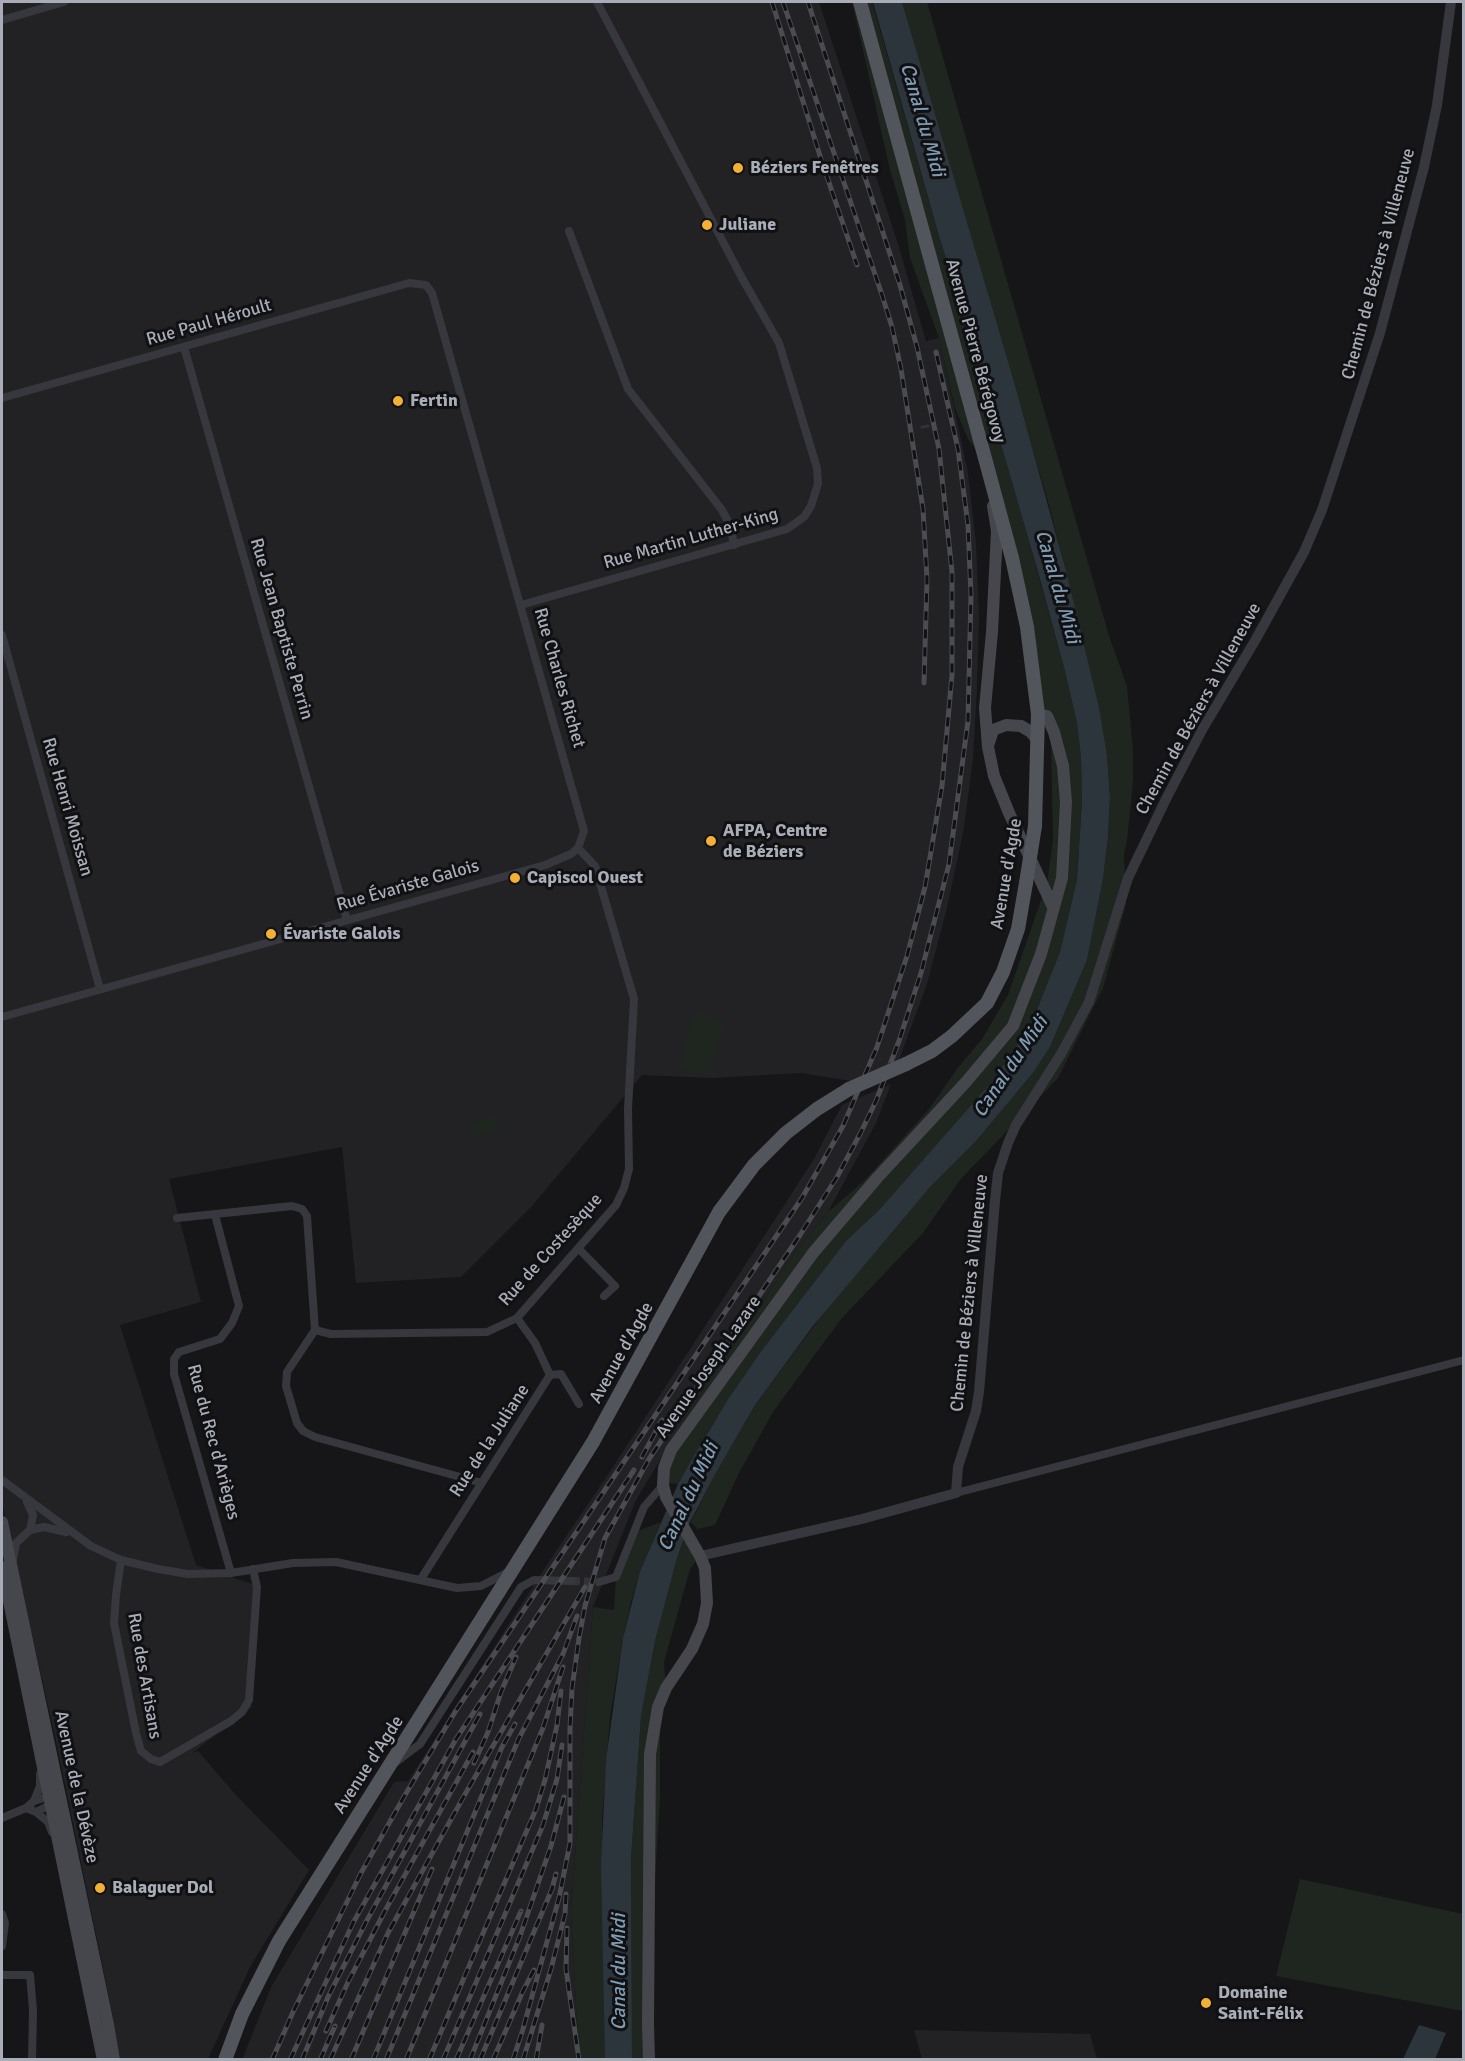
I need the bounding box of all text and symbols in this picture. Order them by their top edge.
water label: Canal du Midi [894,61,950,179]
street label: Chemin de Béziers à Villeneuve [1338,146,1420,382]
place label: Béziers Fenêtres [750,157,879,179]
marker: Béziers Fenêtres [731,161,745,175]
place label: Juliane [719,214,776,236]
marker: Juliane [700,218,714,232]
street label: Avenue Pierre Bérégovoy [940,257,1010,445]
street label: Rue Paul Héroult [144,295,274,351]
place label: Fertin [410,390,458,412]
marker: Fertin [391,394,405,408]
street label: Rue Martin Luther-King [601,504,781,574]
water label: Canal du Midi [1029,528,1085,646]
street label: Rue Jean Baptiste Perrin [245,536,317,722]
street label: Chemin de Béziers à Villeneuve [1132,599,1266,819]
street label: Rue Charles Richet [529,605,589,751]
street label: Rue Henri Moissan [37,735,97,879]
street label: Avenue d'Agde [987,817,1027,931]
place label: AFPA, Centre de Béziers [723,820,827,862]
marker: AFPA, Centre de Béziers [704,834,718,848]
street label: Rue Évariste Galois [334,855,482,917]
place label: Capiscol Ouest [527,867,643,889]
marker: Capiscol Ouest [508,871,522,885]
place label: Évariste Galois [283,923,400,945]
marker: Évariste Galois [264,927,278,941]
water label: Canal du Midi [968,1012,1054,1122]
street label: Chemin de Béziers à Villeneuve [947,1173,993,1413]
street label: Rue de Costesèque [495,1189,607,1311]
street label: Avenue Joseph Lazare [652,1292,766,1442]
street label: Avenue d'Agde [585,1299,659,1407]
street label: Rue du Rec d'Arièges [182,1362,244,1522]
street label: Rue de la Juliane [446,1381,534,1501]
water label: Canal du Midi [653,1439,725,1555]
street label: Rue des Artisans [122,1611,166,1741]
street label: Avenue de la Dévèze [49,1709,103,1865]
street label: Avenue d'Agde [329,1712,409,1818]
place label: Balaguer Dol [112,1877,214,1899]
marker: Balaguer Dol [93,1881,107,1895]
water label: Canal du Midi [608,1914,632,2030]
place label: Domaine Saint-Félix [1218,1982,1303,2024]
marker: Domaine Saint-Félix [1199,1996,1213,2010]

